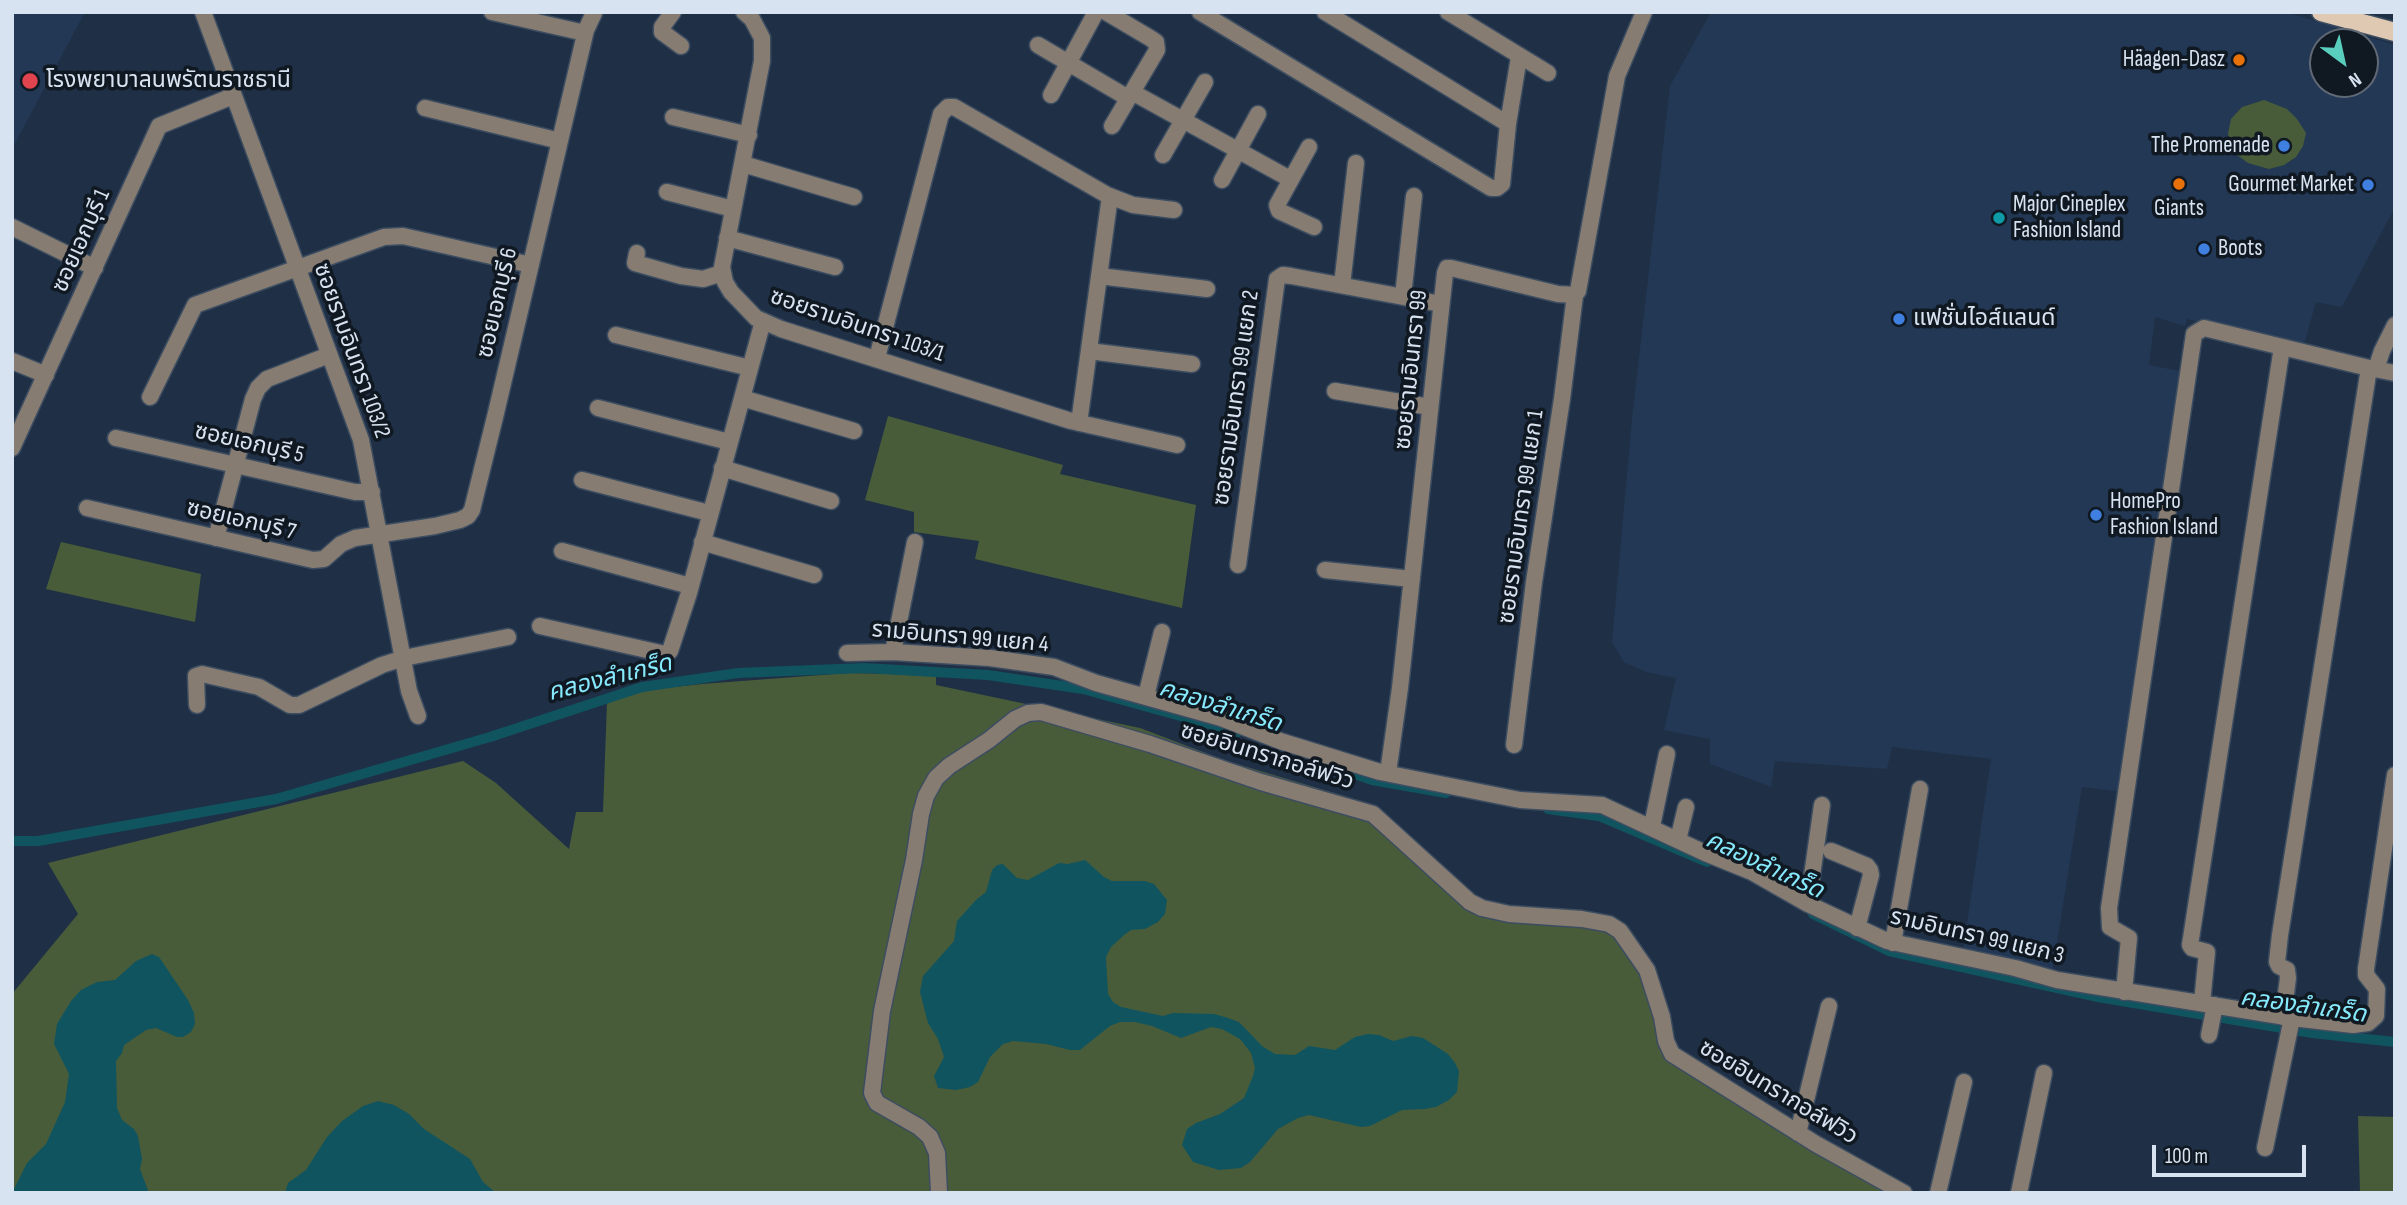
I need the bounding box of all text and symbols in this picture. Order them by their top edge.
north arrow [2309,28,2379,98]
place label: Häagen-Dasz [2123,46,2225,74]
marker: Häagen-Dasz [2231,52,2247,68]
place label: โรงพยาบาลนพรัตนราชธานี [46,67,291,95]
text: N [2344,67,2365,92]
marker: โรงพยาบาลนพรัตนราชธานี [20,71,40,91]
place label: The Promenade [2151,132,2270,160]
marker: The Promenade [2276,138,2292,154]
place label: Gourmet Market [2228,171,2354,199]
marker: Giants [2171,176,2187,192]
marker: Gourmet Market [2360,177,2376,193]
street label: ซอยเอกบุรี 1 [47,185,117,297]
place label: Major Cineplex Fashion Island [2013,191,2125,245]
place label: Giants [2154,195,2204,223]
marker: Major Cineplex Fashion Island [1991,210,2007,226]
place label: Boots [2218,235,2262,263]
marker: Boots [2196,241,2212,257]
street label: ซอยเอกบุรี 6 [472,245,524,361]
street label: ซอยรามอินทรา 103/2 [307,260,395,442]
street label: ซอยรามอินทรา 103/1 [766,283,948,369]
street label: ซอยรามอินทรา 99 แยก 2 [1208,289,1266,507]
street label: ซอยรามอินทรา 99 [1390,289,1434,451]
place label: แฟชั่นไอส์แลนด์ [1913,305,2055,333]
marker: แฟชั่นไอส์แลนด์ [1891,311,1907,327]
street label: ซอยรามอินทรา 99 แยก 1 [1493,408,1551,626]
street label: ซอยเอกบุรี 5 [192,418,306,470]
place label: HomePro Fashion Island [2110,488,2218,542]
street label: ซอยเอกบุรี 7 [184,495,298,547]
marker: HomePro Fashion Island [2088,507,2104,523]
street label: รามอินทรา 99 แยก 4 [870,617,1050,659]
water label: คลองลำเกร็ด [545,650,675,708]
water label: คลองลำเกร็ด [1155,675,1285,739]
street label: ซอยอินทรากอล์ฟวิว [1177,717,1357,797]
water label: คลองลำเกร็ด [1701,826,1827,906]
street label: รามอินทรา 99 แยก 3 [1887,904,2067,970]
water label: คลองลำเกร็ด [2238,984,2368,1030]
street label: ซอยอินทรากอล์ฟวิว [1694,1035,1862,1151]
scale bar [2155,1132,2309,1176]
text: 100 m [2165,1144,2208,1169]

